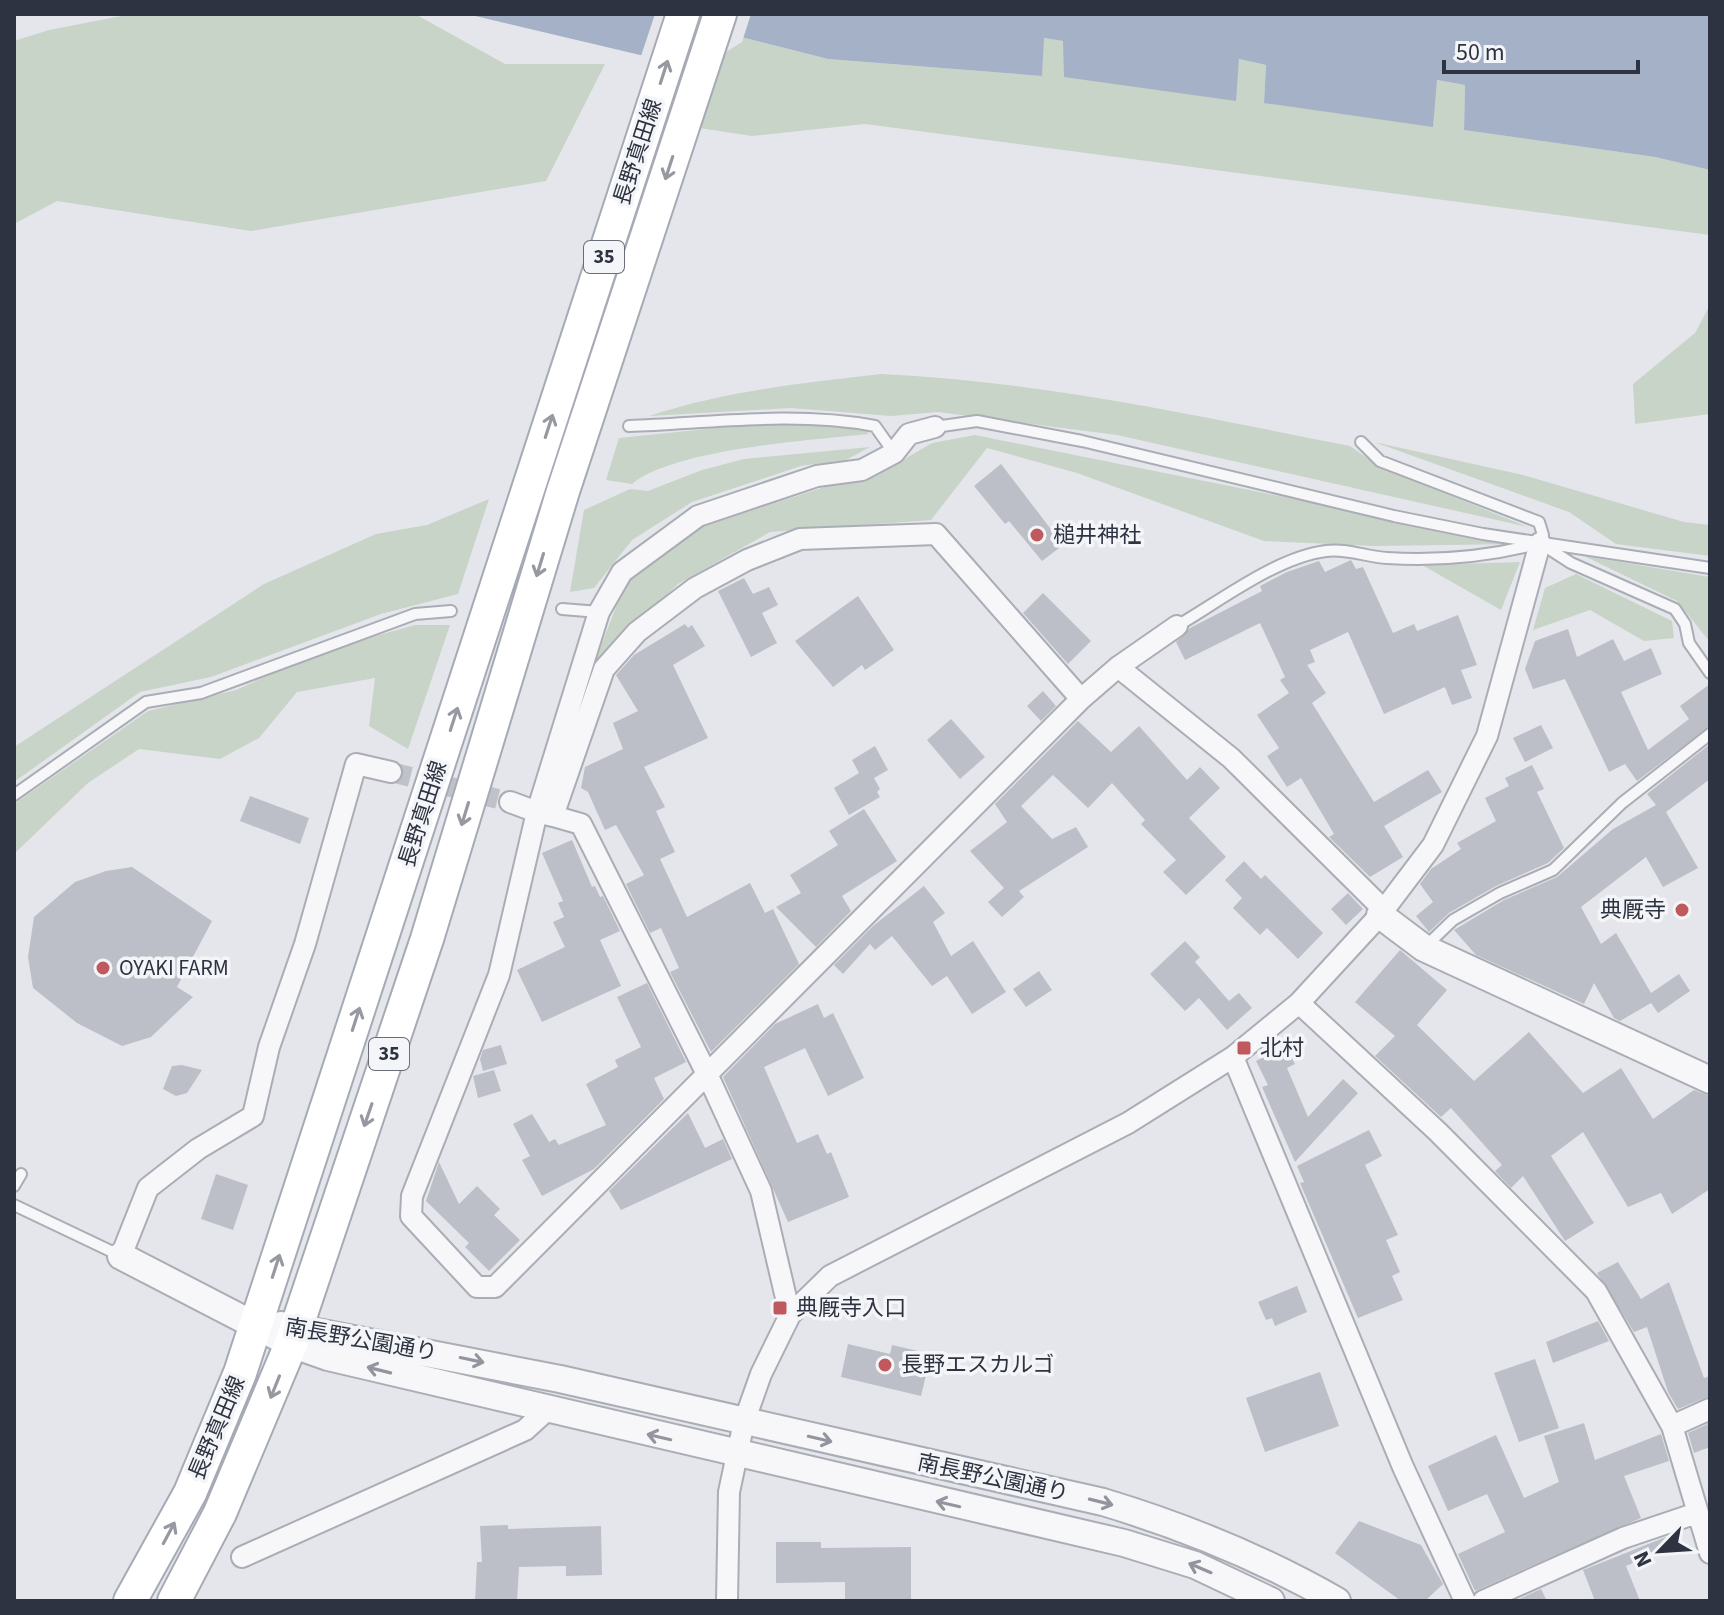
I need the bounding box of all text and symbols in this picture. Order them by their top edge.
scale bar [1444,24,1638,74]
text: 50 m [1456,35,1505,70]
one-way arrow [657,60,672,86]
street label: 長野真田線 [606,95,670,209]
one-way arrow [661,155,675,180]
road number: 35 [584,241,624,273]
one-way arrow [543,414,558,439]
place label: 槌井神社 [1053,519,1141,551]
marker: 槌井神社 [1028,526,1046,544]
one-way arrow [532,552,547,578]
one-way arrow [448,706,463,731]
street label: 長野真田線 [391,757,455,871]
one-way arrow [457,801,472,827]
place label: 典厩寺 [1600,894,1666,926]
marker: 典厩寺 [1673,901,1691,919]
place label: OYAKI FARM [119,952,229,984]
marker: OYAKI FARM [94,959,112,977]
one-way arrow [350,1007,365,1032]
place label: 北村 [1260,1032,1304,1064]
road number: 35 [369,1038,409,1070]
marker: 北村 [1235,1039,1253,1057]
one-way arrow [360,1102,375,1127]
one-way arrow [269,1254,284,1280]
place label: 典厩寺入口 [796,1292,906,1324]
marker: 典厩寺入口 [771,1299,789,1317]
street label: 南長野公園通り [282,1311,440,1369]
place label: 長野エスカルゴ [901,1349,1055,1381]
one-way arrow [459,1354,484,1369]
marker: 長野エスカルゴ [876,1356,894,1374]
one-way arrow [366,1361,392,1376]
street label: 長野真田線 [181,1371,253,1485]
one-way arrow [266,1374,281,1399]
one-way arrow [646,1428,672,1443]
one-way arrow [807,1432,832,1447]
street label: 南長野公園通り [914,1446,1072,1510]
one-way arrow [1088,1495,1114,1510]
one-way arrow [936,1496,962,1511]
north arrow [1620,1511,1700,1591]
one-way arrow [161,1522,177,1545]
text: N [1625,1546,1660,1572]
one-way arrow [1188,1560,1213,1575]

